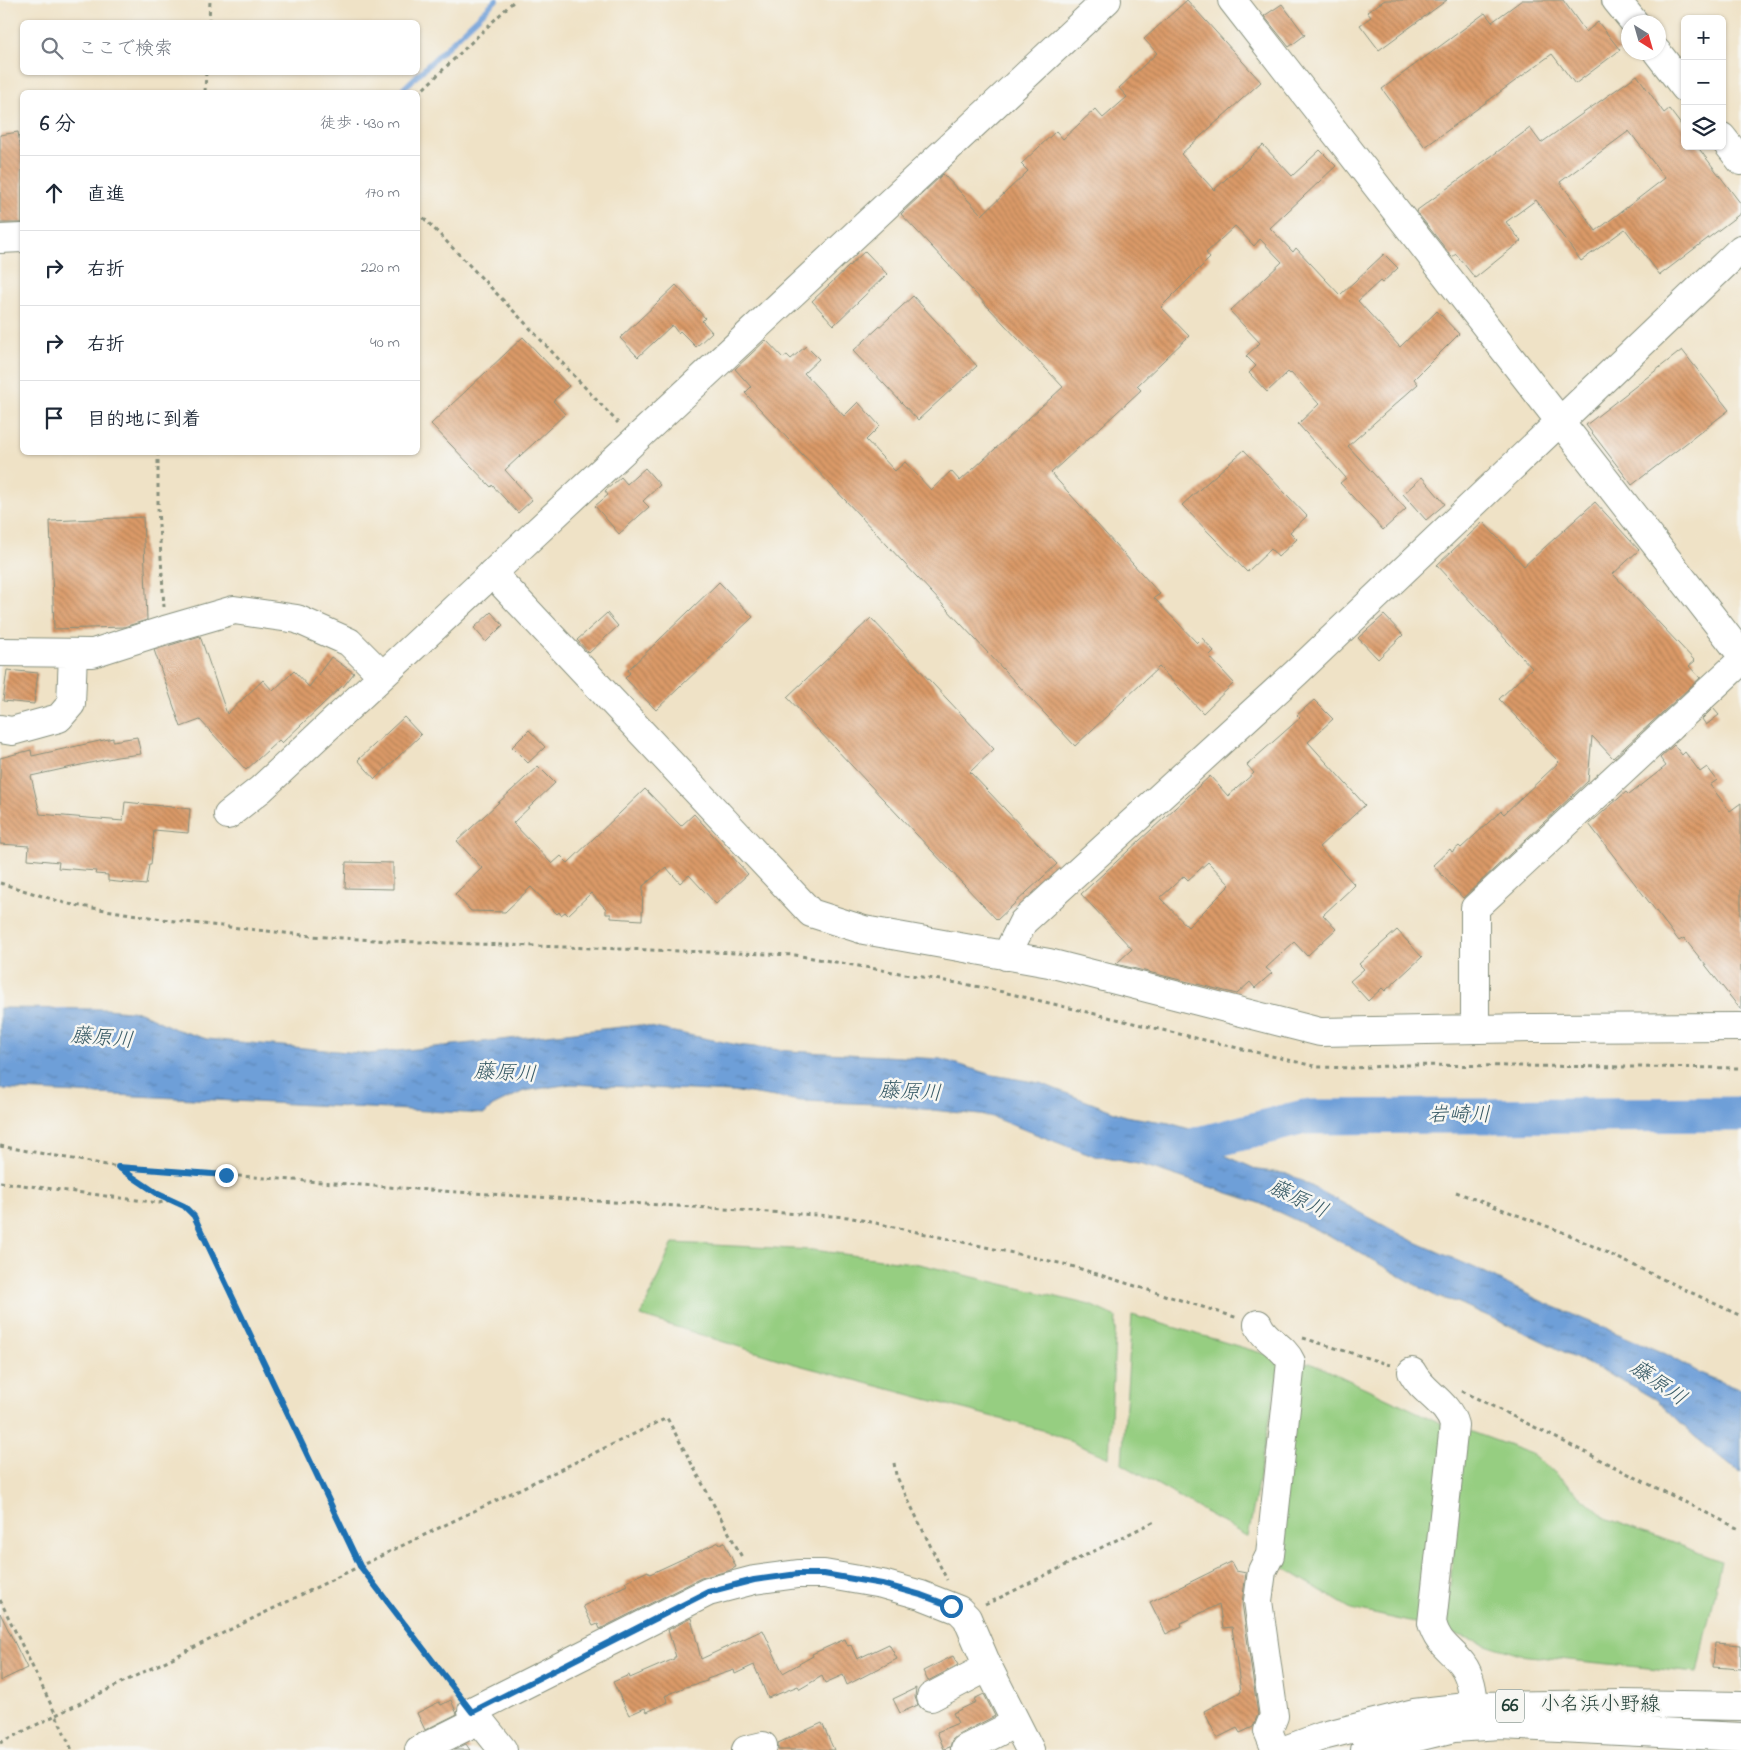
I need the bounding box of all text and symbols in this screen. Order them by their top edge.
north arrow [1621,15,1666,60]
map controls [1681,15,1726,150]
button: + [1681,15,1726,60]
search box [20,20,420,75]
icon: search [38,34,66,62]
text: ここで検索 [78,36,173,63]
button: − [1681,60,1726,105]
button: layers [1681,105,1726,150]
text: 6 分 [40,110,76,140]
text: 徒歩 · 430 m [320,112,400,136]
icon: ahead [40,179,68,207]
text: 170 m [365,181,400,205]
text: 直進 [87,182,125,209]
icon: right [40,254,68,282]
text: 220 m [361,256,400,280]
text: 右折 [87,257,125,284]
icon: right [40,329,68,357]
text: 40 m [370,331,400,355]
text: 右折 [87,332,125,359]
icon: arrive [40,404,68,432]
text: 目的地に到着 [87,407,201,434]
water label: 藤原川 [69,1021,135,1057]
water label: 藤原川 [473,1057,537,1091]
water label: 藤原川 [878,1076,942,1110]
water label: 岩崎川 [1428,1101,1491,1131]
route end [215,1164,238,1187]
water label: 藤原川 [1263,1173,1333,1227]
water label: 藤原川 [1624,1354,1692,1414]
route start [940,1595,963,1618]
road number: 66 [1496,1690,1524,1722]
street label: 小名浜小野線 [1540,1691,1660,1720]

